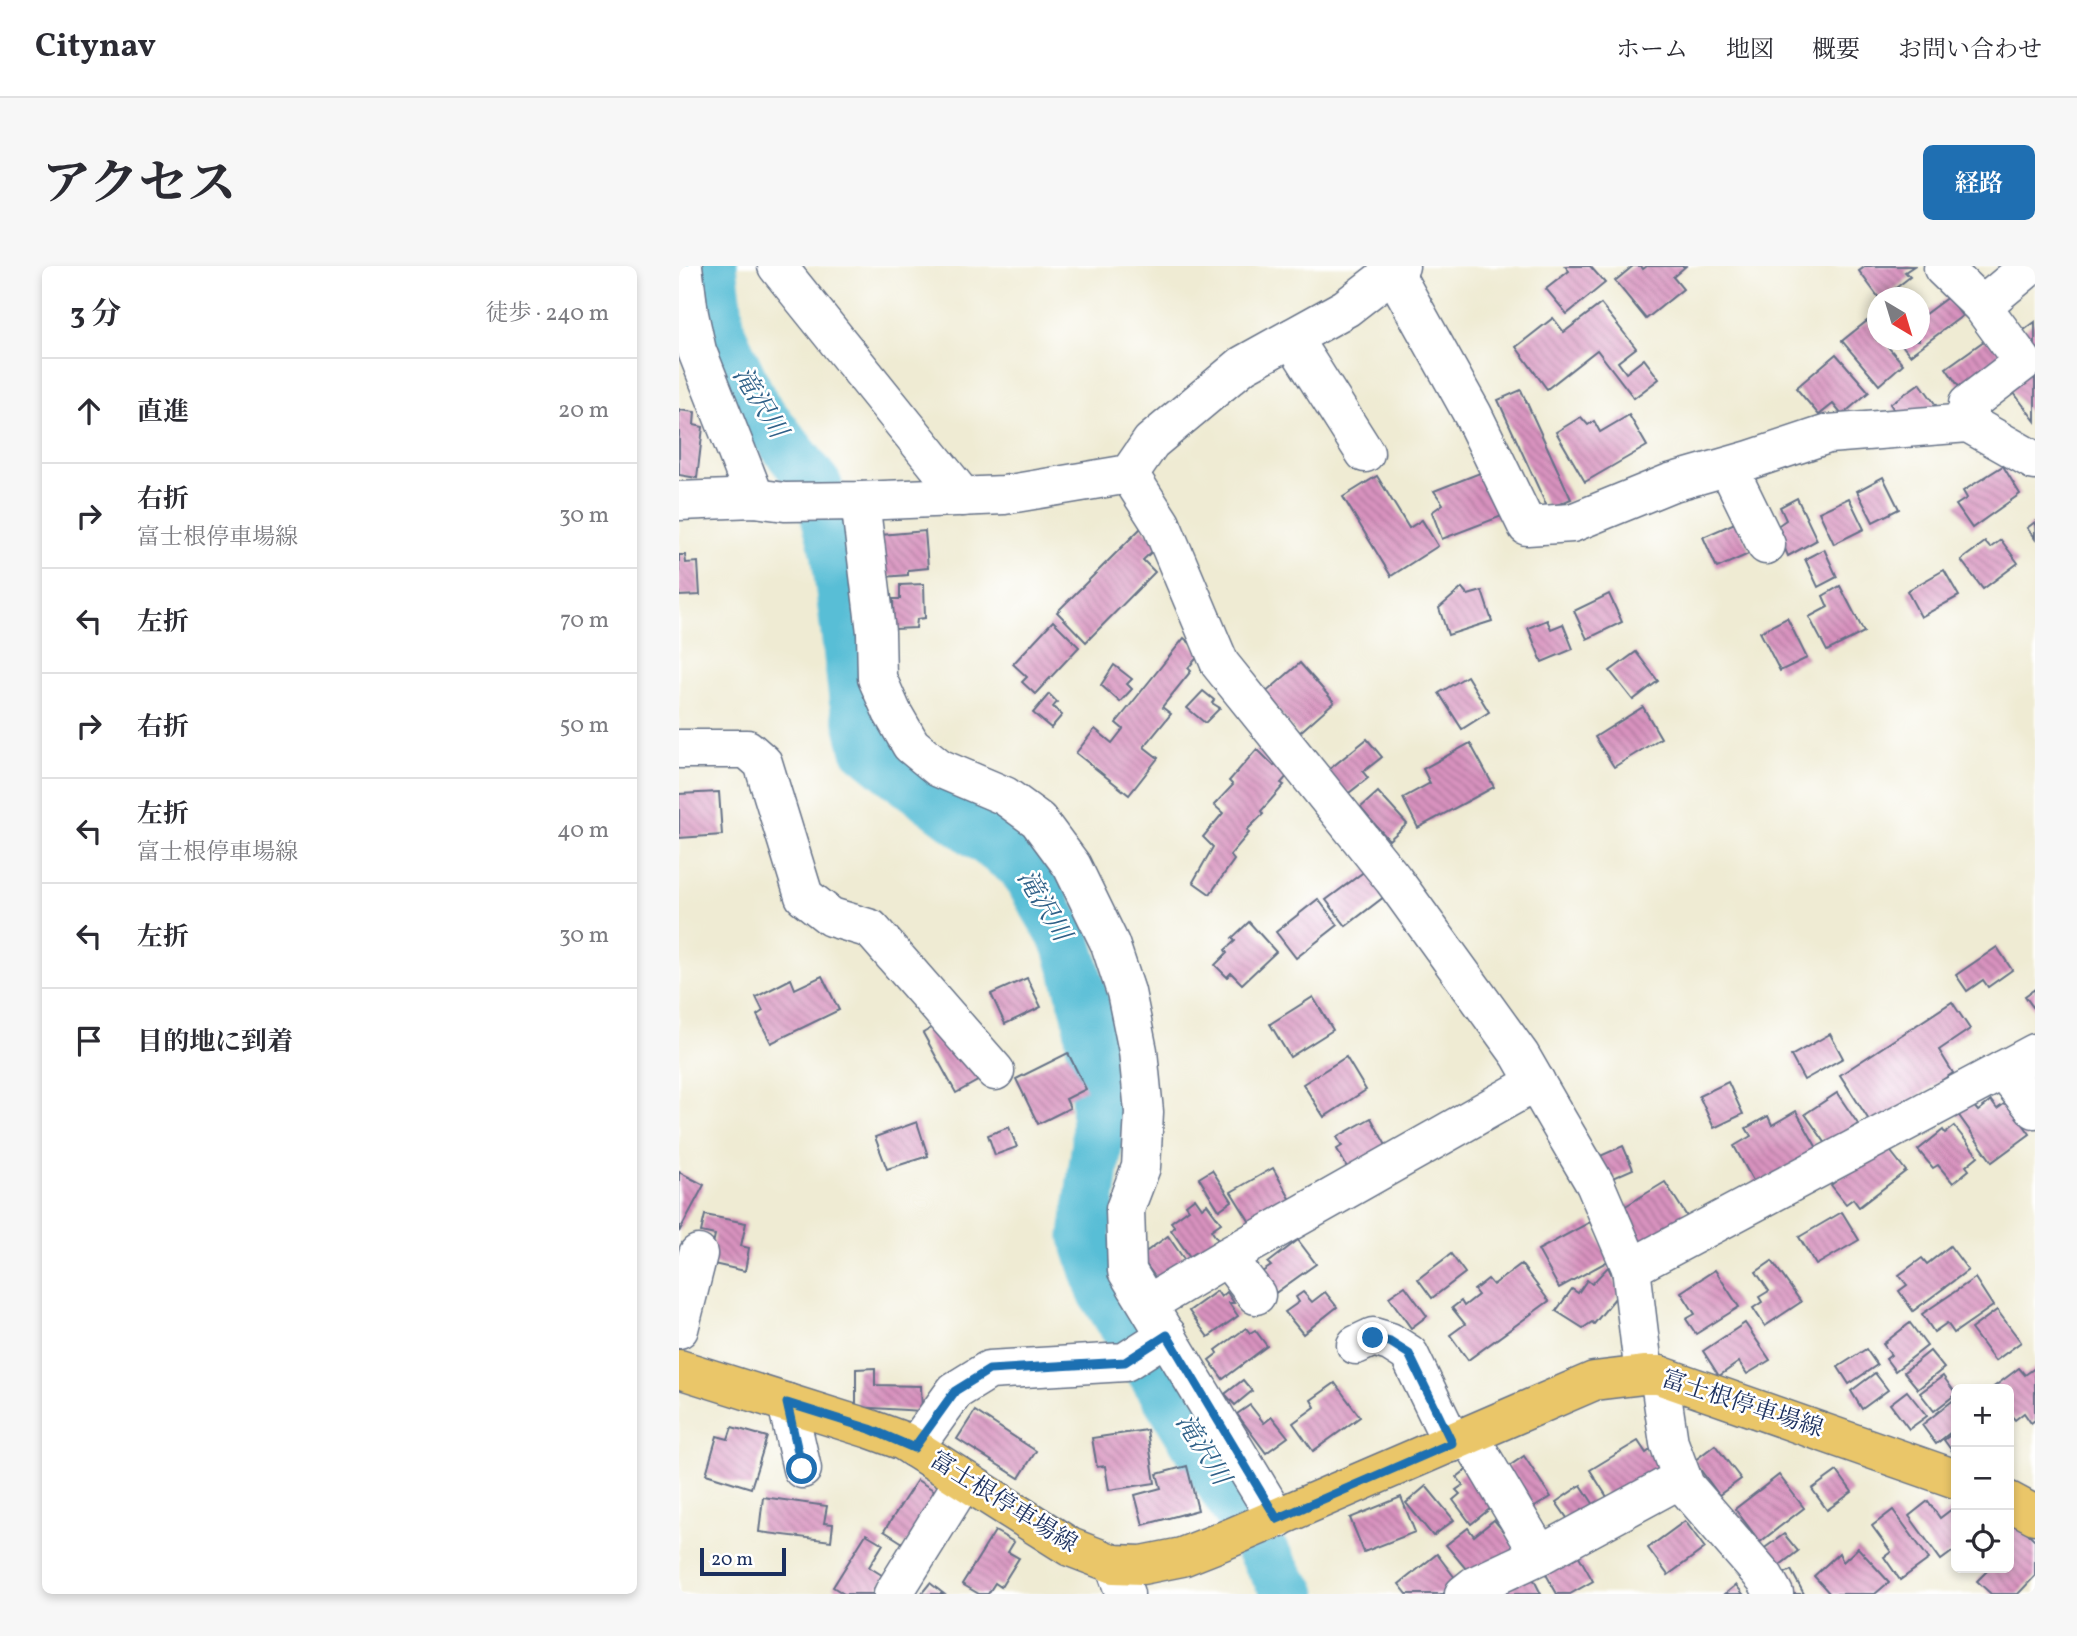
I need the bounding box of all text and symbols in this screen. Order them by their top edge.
text: Citynav [35,25,156,71]
text: ホーム [1616,34,1688,68]
text: 地図 [1726,34,1774,68]
text: 概要 [1812,34,1860,68]
text: お問い合わせ [1898,34,2042,68]
button: 経路 [1923,145,2035,220]
text: アクセス [42,152,237,221]
north arrow [1867,287,1930,350]
text: 3 分 [70,294,121,336]
text: 徒歩 · 240 m [486,298,609,330]
water label: 滝沢川 [723,360,797,448]
icon: ahead [70,392,108,430]
text: 直進 [137,395,189,431]
text: 20 m [558,395,609,427]
text: 右折 [137,482,189,518]
icon: right [70,497,108,535]
text: 30 m [559,500,609,532]
text: 富士根停車場線 [137,522,298,554]
icon: left [70,602,108,640]
text: 左折 [137,605,189,641]
text: 70 m [560,605,609,637]
icon: right [70,707,108,745]
text: 右折 [137,710,189,746]
text: 50 m [560,710,609,742]
text: 左折 [137,797,189,833]
icon: left [70,812,108,850]
text: 40 m [557,815,609,847]
text: 富士根停車場線 [137,837,298,869]
water label: 滝沢川 [1007,863,1080,951]
icon: left [70,917,108,955]
text: 左折 [137,920,189,956]
text: 30 m [559,920,609,952]
icon: arrive [70,1022,108,1060]
text: 目的地に到着 [137,1025,293,1061]
route end [1357,1322,1388,1353]
street label: 富士根停車場線 [1657,1363,1827,1447]
map controls [1951,1384,2014,1573]
button: + [1951,1384,2014,1447]
water label: 滝沢川 [1166,1407,1240,1495]
street label: 富士根停車場線 [923,1444,1083,1562]
button: − [1951,1447,2014,1510]
route start [786,1453,817,1484]
button: locate [1951,1510,2014,1573]
scale bar [700,1545,786,1577]
text: 20 m [711,1547,753,1573]

